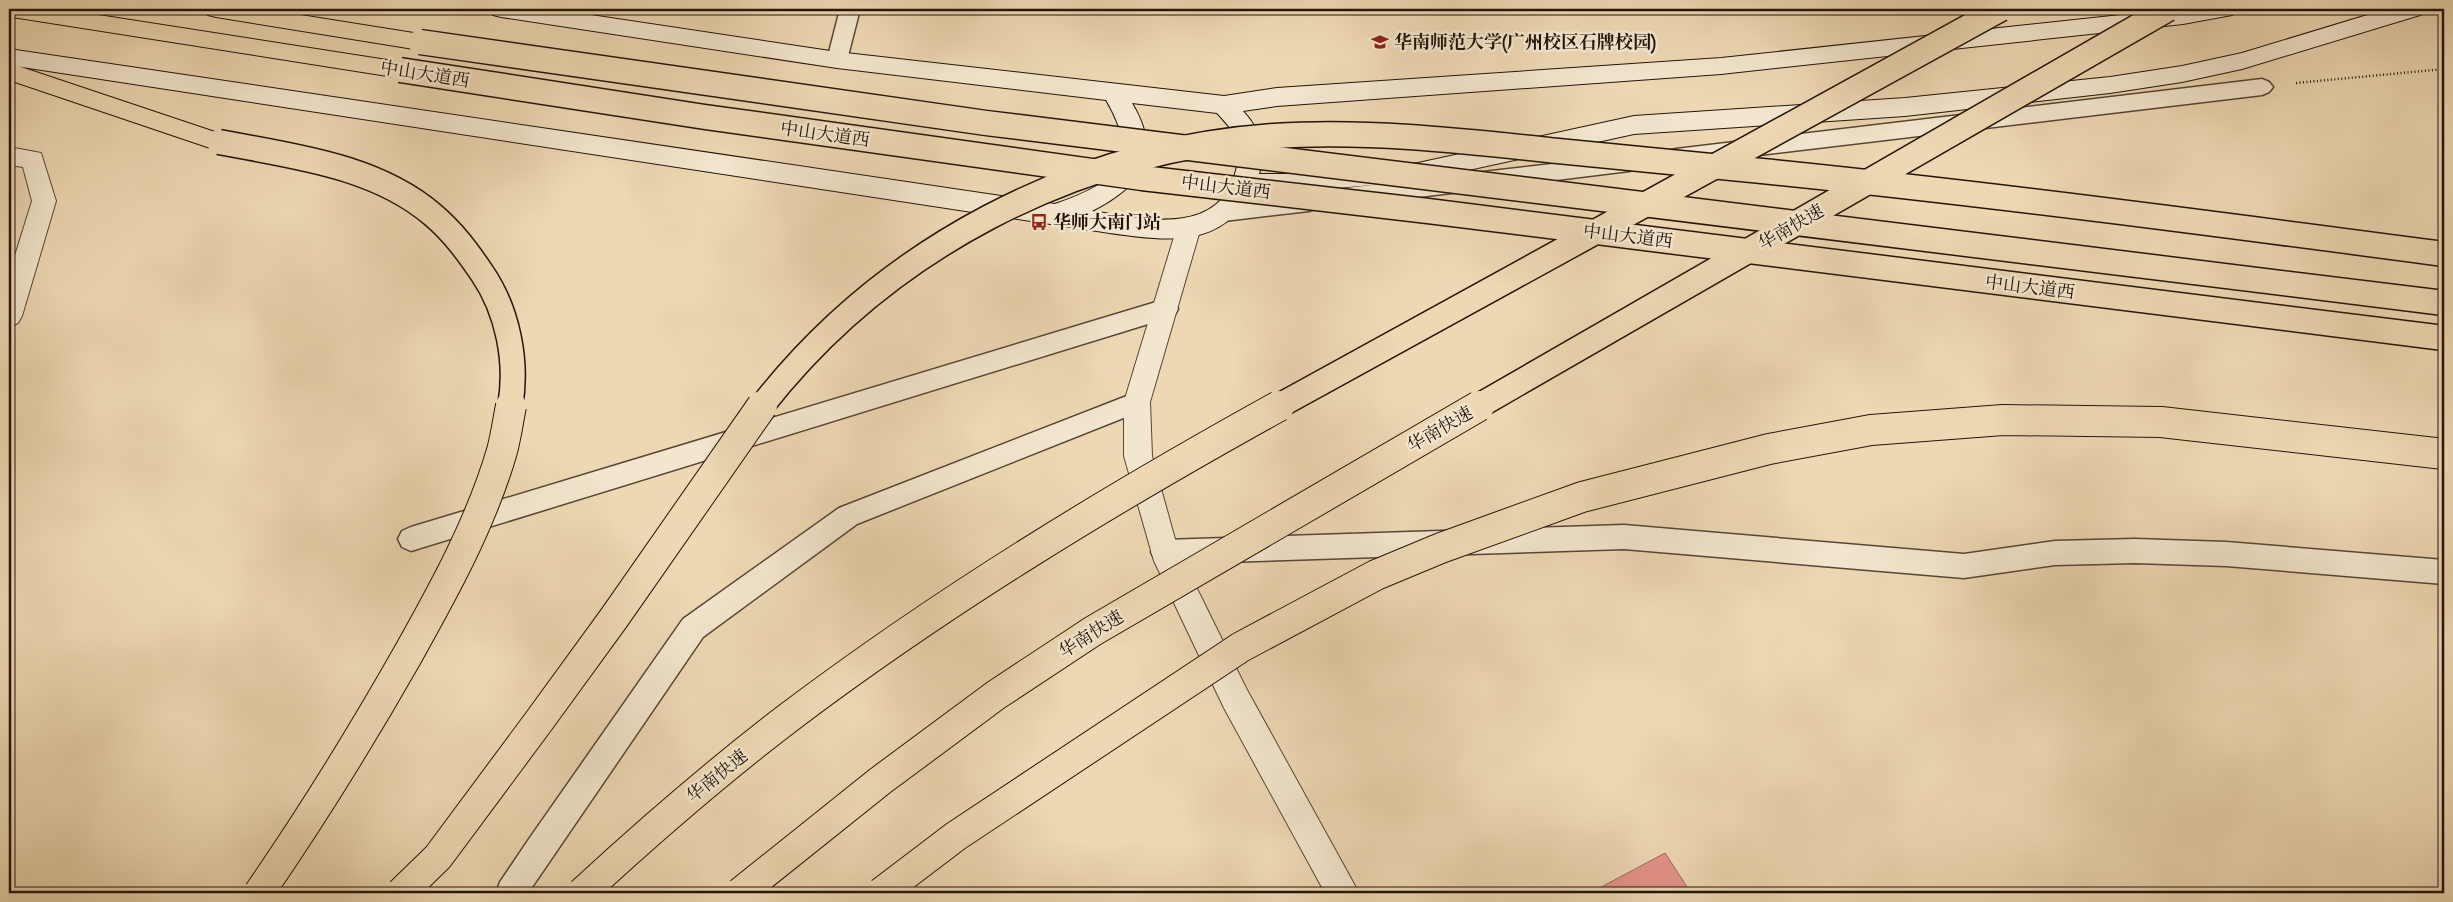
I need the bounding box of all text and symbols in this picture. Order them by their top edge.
place label: 华南师范大学(广州校区石牌校园) [1394,31,1656,54]
school or university icon: 华南师范大学(广州校区石牌校园) [1370,32,1390,52]
street label: 中山大道西 [379,56,471,92]
street label: 中山大道西 [779,117,871,151]
street label: 中山大道西 [1180,171,1272,203]
street label: 华南快速 [1754,199,1828,255]
place label: 华师大南门站 [1053,211,1161,233]
bus stop icon: 华师大南门站 [1029,212,1049,232]
street label: 中山大道西 [1582,220,1674,252]
street label: 中山大道西 [1984,271,2076,303]
street label: 华南快速 [1403,401,1477,457]
street label: 华南快速 [1055,606,1127,662]
street label: 华南快速 [682,745,752,807]

